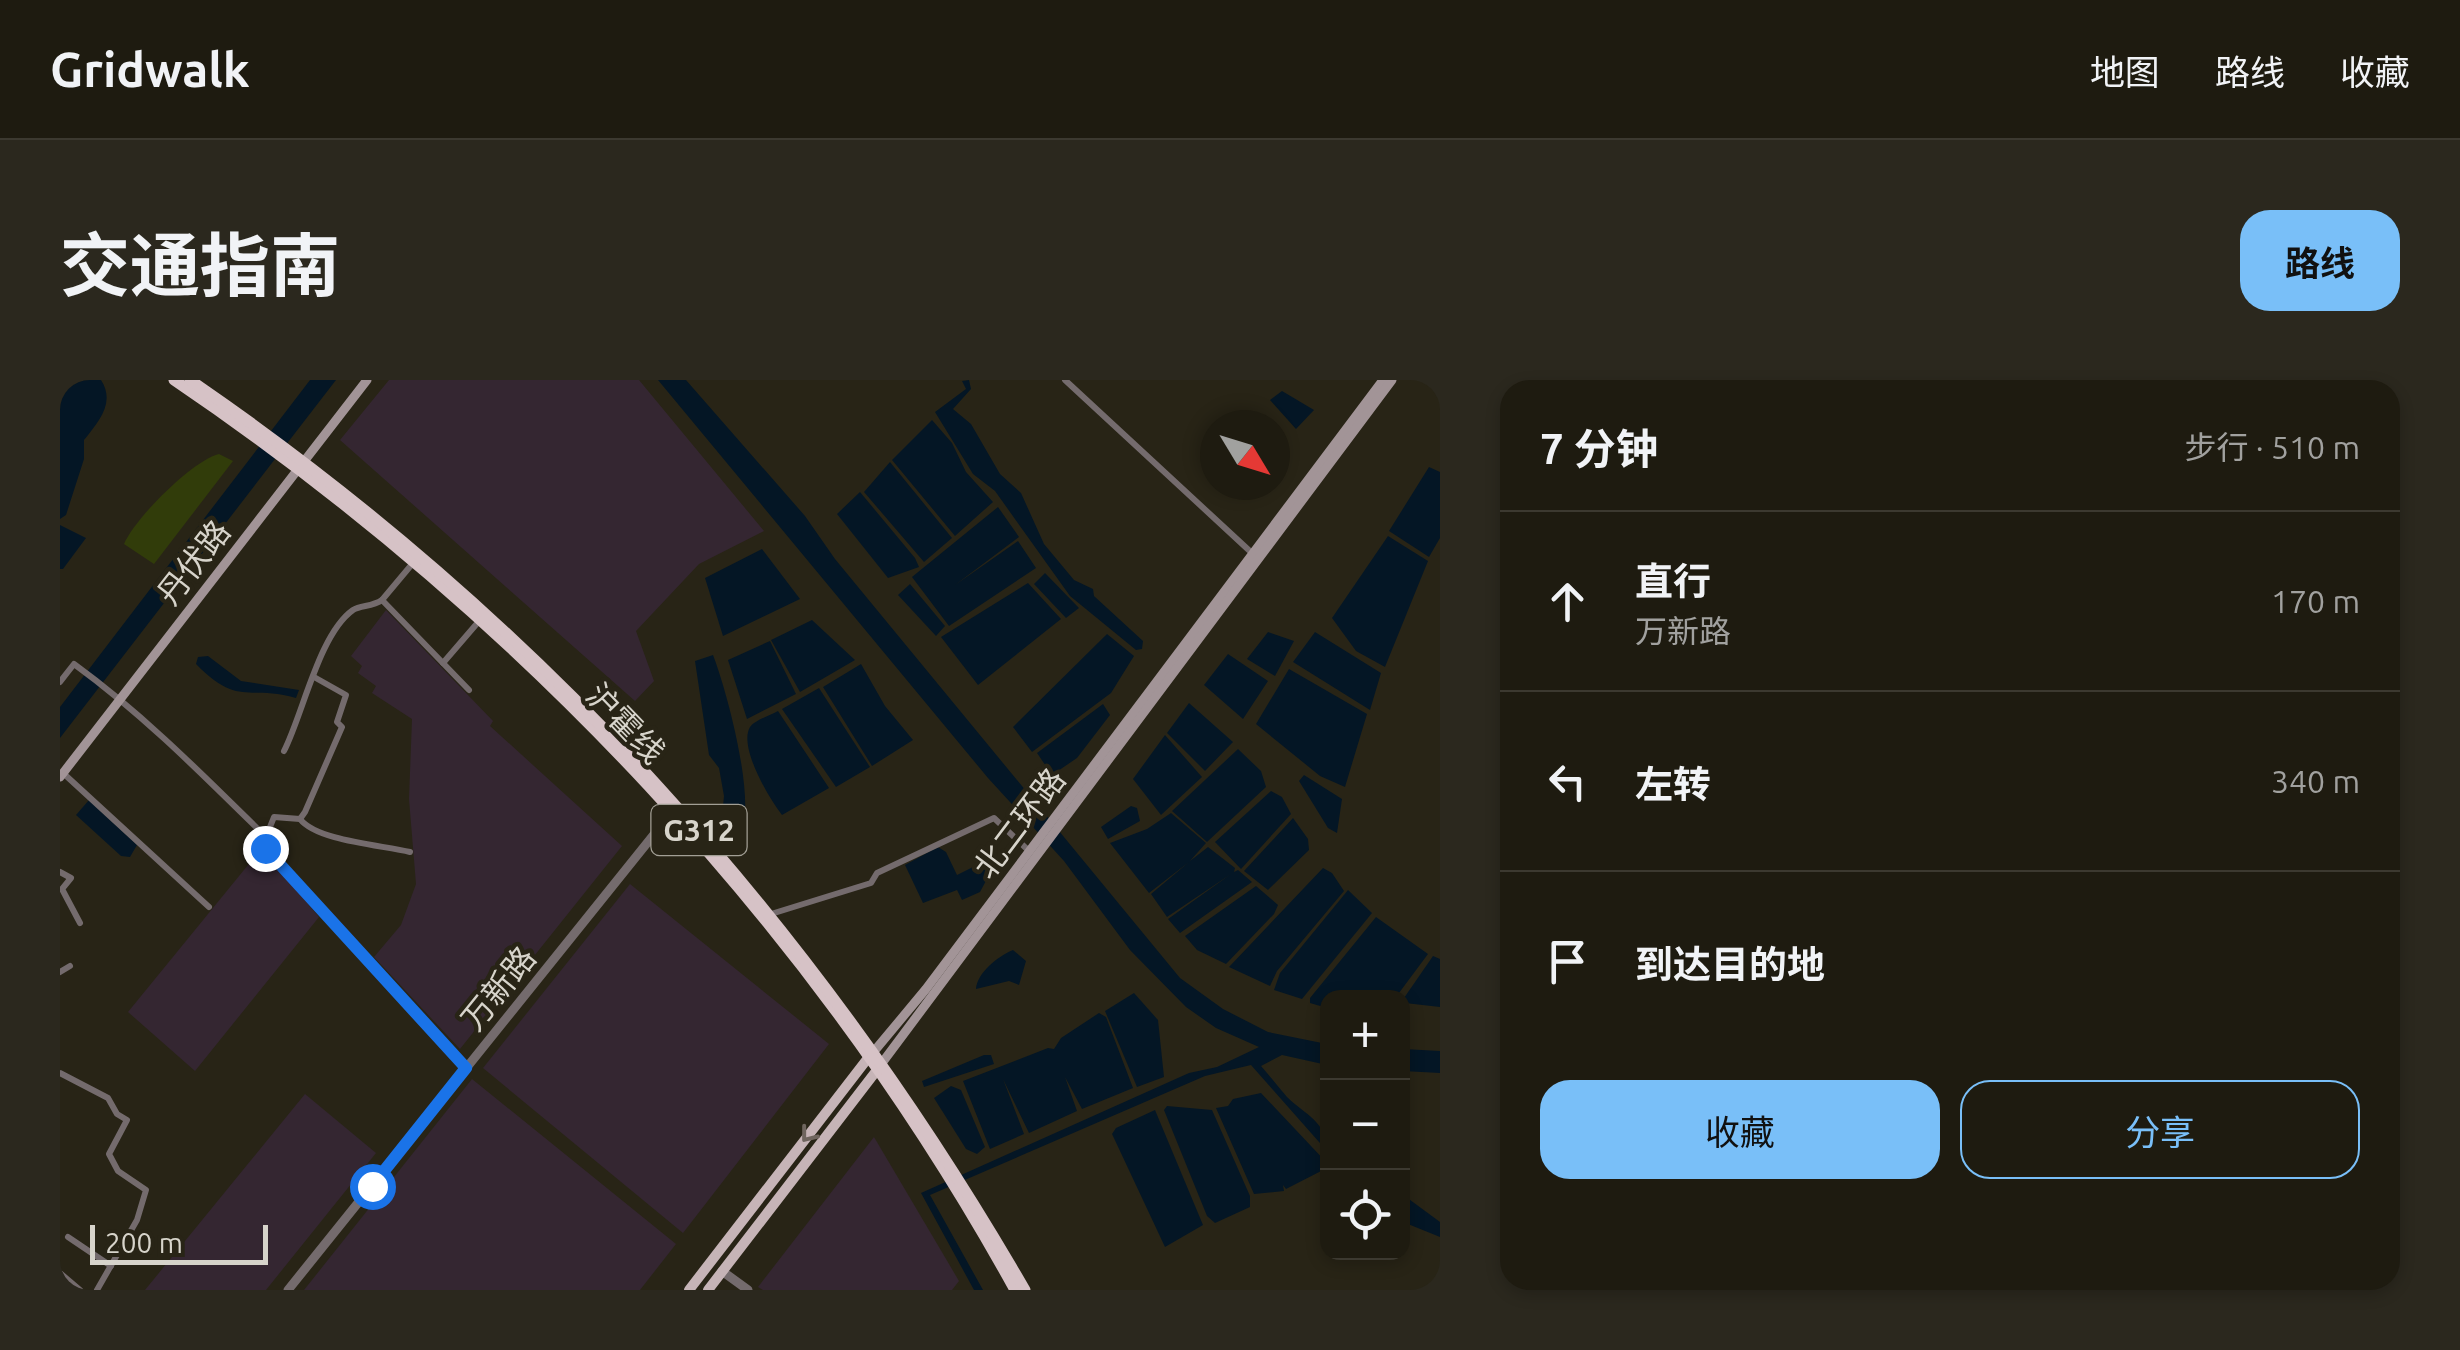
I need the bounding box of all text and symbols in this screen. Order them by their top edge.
text: Gridwalk [50,42,250,96]
text: 地图 [2090,52,2160,92]
text: 路线 [2215,52,2285,92]
text: 收藏 [2340,52,2410,92]
button: 路线 [2240,210,2400,311]
text: 交通指南 [60,226,340,304]
north arrow [1200,410,1290,500]
text: 7 分钟 [1540,425,1658,472]
text: 步行 · 510 m [2184,429,2360,465]
street label: 丹伏路 [149,513,237,611]
text: 直行 [1635,560,1711,602]
icon: ahead [1540,574,1595,629]
text: 170 m [2271,583,2360,619]
text: 万新路 [1635,613,1731,649]
street label: 沪霍线 [580,676,672,770]
icon: left [1540,754,1595,809]
street label: 北二环路 [966,761,1072,885]
text: 左转 [1635,763,1711,805]
text: 340 m [2271,763,2360,799]
road number: G312 [652,805,746,855]
route end [243,826,289,872]
icon: arrive [1540,934,1595,989]
street label: 万新路 [454,939,542,1037]
text: 到达目的地 [1635,943,1825,985]
map controls [1320,990,1410,1260]
button: + [1320,990,1410,1080]
button: − [1320,1080,1410,1170]
button: 收藏 [1540,1080,1940,1179]
button: 分享 [1960,1080,2360,1179]
one-way arrow [803,1124,820,1142]
route start [350,1164,396,1210]
button: locate [1320,1170,1410,1260]
scale bar [90,1220,268,1264]
text: 200 m [105,1227,183,1258]

